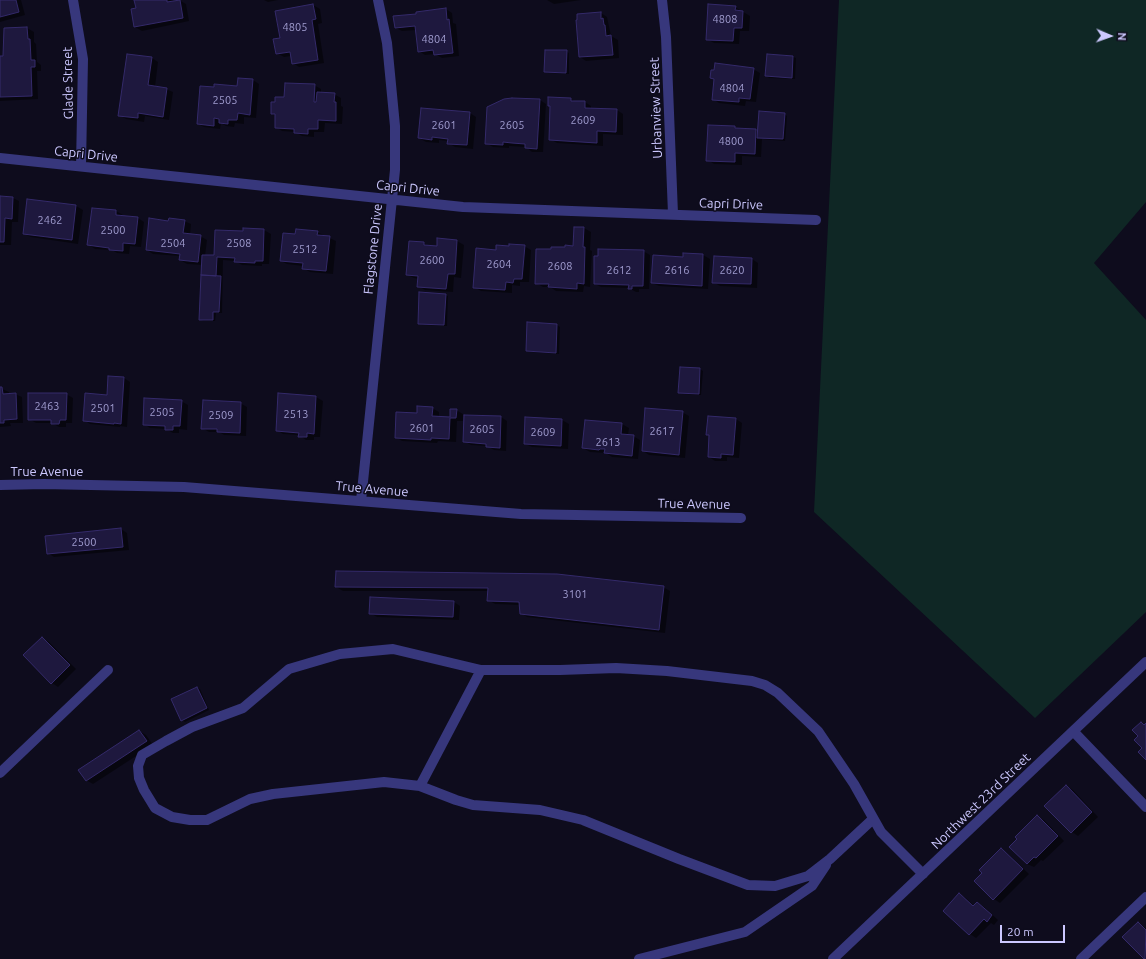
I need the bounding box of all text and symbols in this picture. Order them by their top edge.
house number: 4808 [713,12,737,26]
north arrow [1090,16,1130,56]
house number: 4805 [283,20,307,34]
house number: 4804 [422,32,446,46]
text: N [1116,32,1128,41]
street label: Glade Street [60,46,76,120]
street label: Urbanview Street [646,57,666,159]
house number: 4804 [720,81,744,95]
house number: 2505 [213,93,237,107]
house number: 2609 [571,113,595,127]
house number: 2601 [432,118,456,132]
house number: 2605 [500,118,524,132]
house number: 4800 [719,134,743,148]
street label: Capri Drive [53,143,119,165]
street label: Capri Drive [375,177,441,199]
street label: Capri Drive [699,195,763,213]
street label: Flagstone Drive [360,203,386,295]
house number: 2462 [38,213,62,227]
house number: 2500 [101,223,125,237]
house number: 2504 [161,236,185,250]
house number: 2508 [227,236,251,250]
house number: 2512 [293,242,317,256]
house number: 2600 [420,253,444,267]
house number: 2604 [487,257,511,271]
house number: 2608 [548,259,572,273]
house number: 2612 [607,263,631,277]
house number: 2616 [665,263,689,277]
house number: 2620 [720,263,744,277]
house number: 2463 [35,399,59,413]
house number: 2501 [91,401,115,415]
house number: 2505 [150,405,174,419]
house number: 2513 [284,407,308,421]
house number: 2509 [209,408,233,422]
house number: 2601 [410,421,434,435]
house number: 2605 [470,422,494,436]
house number: 2617 [650,424,674,438]
house number: 2609 [531,425,555,439]
house number: 2613 [596,435,620,449]
street label: True Avenue [10,464,84,480]
street label: True Avenue [335,478,409,500]
street label: True Avenue [657,496,731,512]
house number: 2500 [72,535,96,549]
house number: 3101 [563,587,587,601]
street label: Northwest 23rd Street [928,750,1034,852]
scale bar [1002,917,1067,943]
text: 20 m [1007,925,1034,938]

